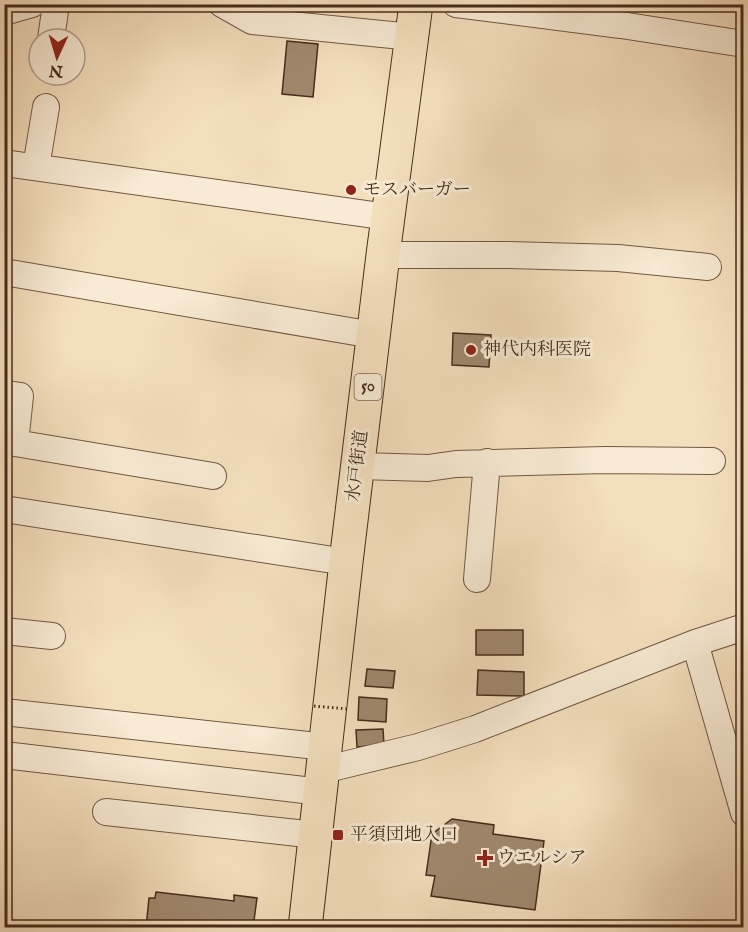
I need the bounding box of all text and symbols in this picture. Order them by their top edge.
north arrow [27,27,87,87]
text: N [48,59,65,80]
place label: モスバーガー [363,179,471,202]
marker: モスバーガー [344,183,358,197]
place label: 神代内科医院 [483,339,591,362]
marker: 神代内科医院 [464,343,478,357]
road number: 50 [354,374,382,400]
street label: 水戸街道 [342,429,374,503]
place label: 平須団地入口 [350,824,458,847]
marker: 平須団地入口 [331,828,345,842]
place label: ウエルシア [497,847,587,870]
marker: ウエルシア [478,851,492,865]

